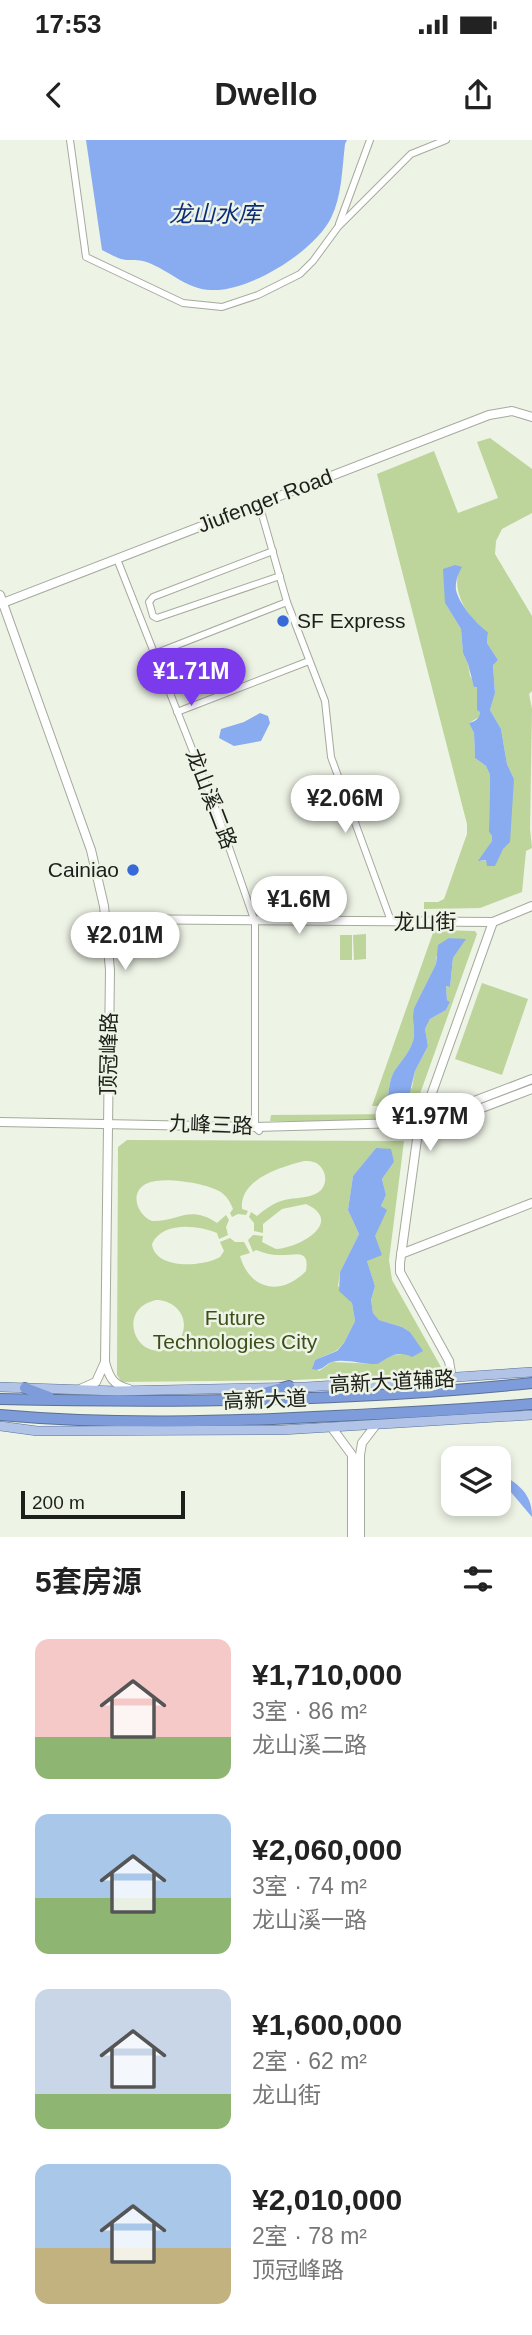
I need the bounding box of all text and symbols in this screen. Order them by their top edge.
text: 17:53 [35,9,102,39]
icon: back [35,76,73,114]
text: Dwello [214,76,318,112]
icon: share [459,76,497,114]
water label: 龙山水库 [169,201,265,227]
street label: Jiufenger Road [194,464,335,537]
place label: SF Express [297,609,406,632]
marker: SF Express [275,613,291,629]
pin: ¥1.71M [134,648,248,708]
text: ¥1.71M [153,658,229,684]
street label: 龙山溪二路 [182,746,241,852]
pin: ¥2.06M [288,776,402,835]
text: ¥2.06M [307,785,383,811]
place label: Cainiao [48,858,119,881]
marker: Cainiao [125,862,141,878]
pin: ¥1.6M [250,876,348,936]
text: ¥1.6M [267,886,331,912]
street label: 龙山街 [394,910,457,933]
pin: ¥2.01M [68,912,182,972]
text: ¥2.01M [87,922,163,948]
street label: 顶冠峰路 [96,1012,121,1096]
pin: ¥1.97M [373,1094,487,1153]
text: ¥1.97M [392,1103,468,1129]
street label: 九峰三路 [169,1112,253,1137]
park label: Future Technologies City [153,1306,318,1353]
street label: 高新大道辅路 [328,1367,455,1396]
street label: 高新大道 [223,1387,307,1412]
map controls [441,1446,511,1516]
button: layers [441,1446,511,1516]
scale bar [21,1488,186,1520]
text: 200 m [32,1492,85,1513]
icon: filters [459,1560,497,1598]
text: 5套房源 [35,1565,142,1598]
text: ¥1,710,000 [252,1658,402,1691]
icon: home [91,1667,175,1751]
text: 3室 · 86 m² [252,1698,367,1724]
text: 龙山溪二路 [252,1732,367,1758]
text: ¥2,060,000 [252,1833,402,1866]
icon: home [91,1842,175,1926]
text: 3室 · 74 m² [252,1873,367,1899]
text: 龙山溪一路 [252,1907,367,1933]
text: ¥1,600,000 [252,2008,402,2041]
icon: home [91,2017,175,2101]
text: 2室 · 62 m² [252,2048,367,2074]
text: 龙山街 [252,2082,321,2108]
text: ¥2,010,000 [252,2183,402,2216]
icon: home [91,2192,175,2276]
text: 2室 · 78 m² [252,2223,367,2249]
text: 顶冠峰路 [252,2257,344,2283]

